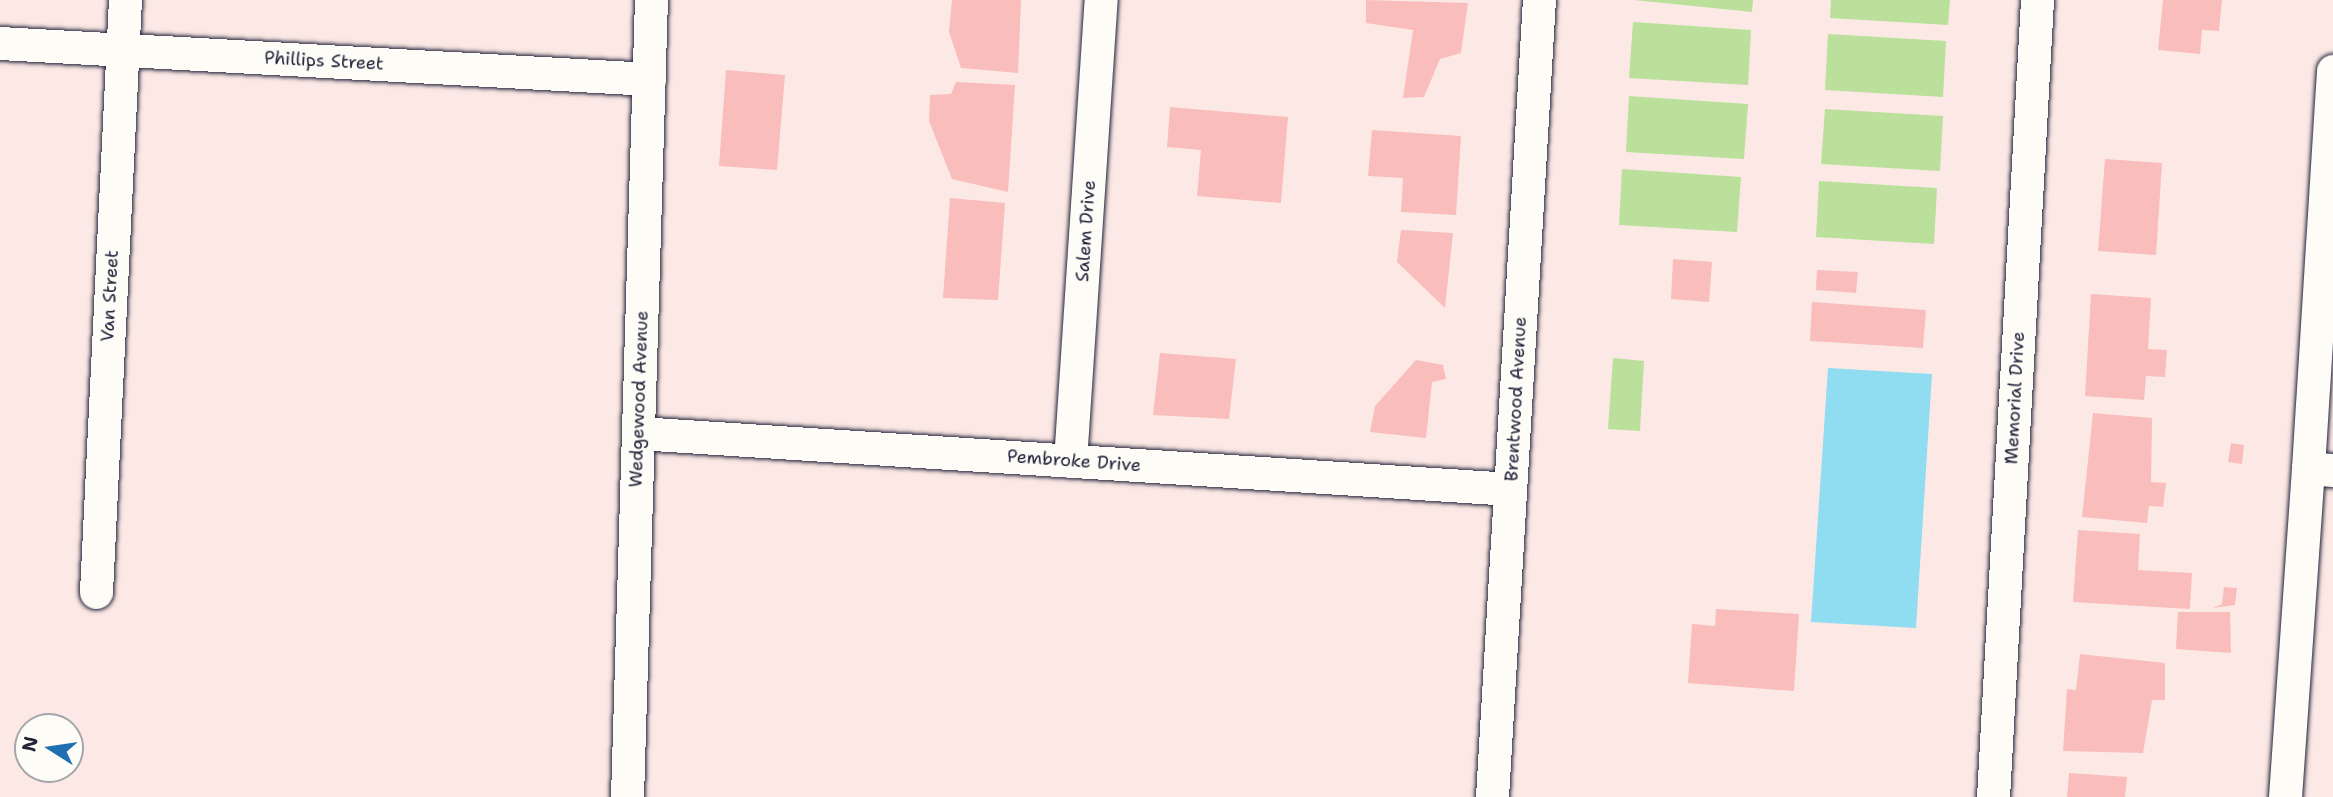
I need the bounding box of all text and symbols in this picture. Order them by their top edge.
street label: Phillips Street [264,47,384,75]
street label: Salem Drive [1072,179,1100,283]
street label: Van Street [97,250,123,342]
street label: Wedgewood Avenue [625,310,653,488]
street label: Brentwood Avenue [1501,316,1531,482]
street label: Memorial Drive [2001,331,2029,465]
street label: Pembroke Drive [1006,446,1142,476]
north arrow [14,713,84,783]
text: N [16,734,44,754]

